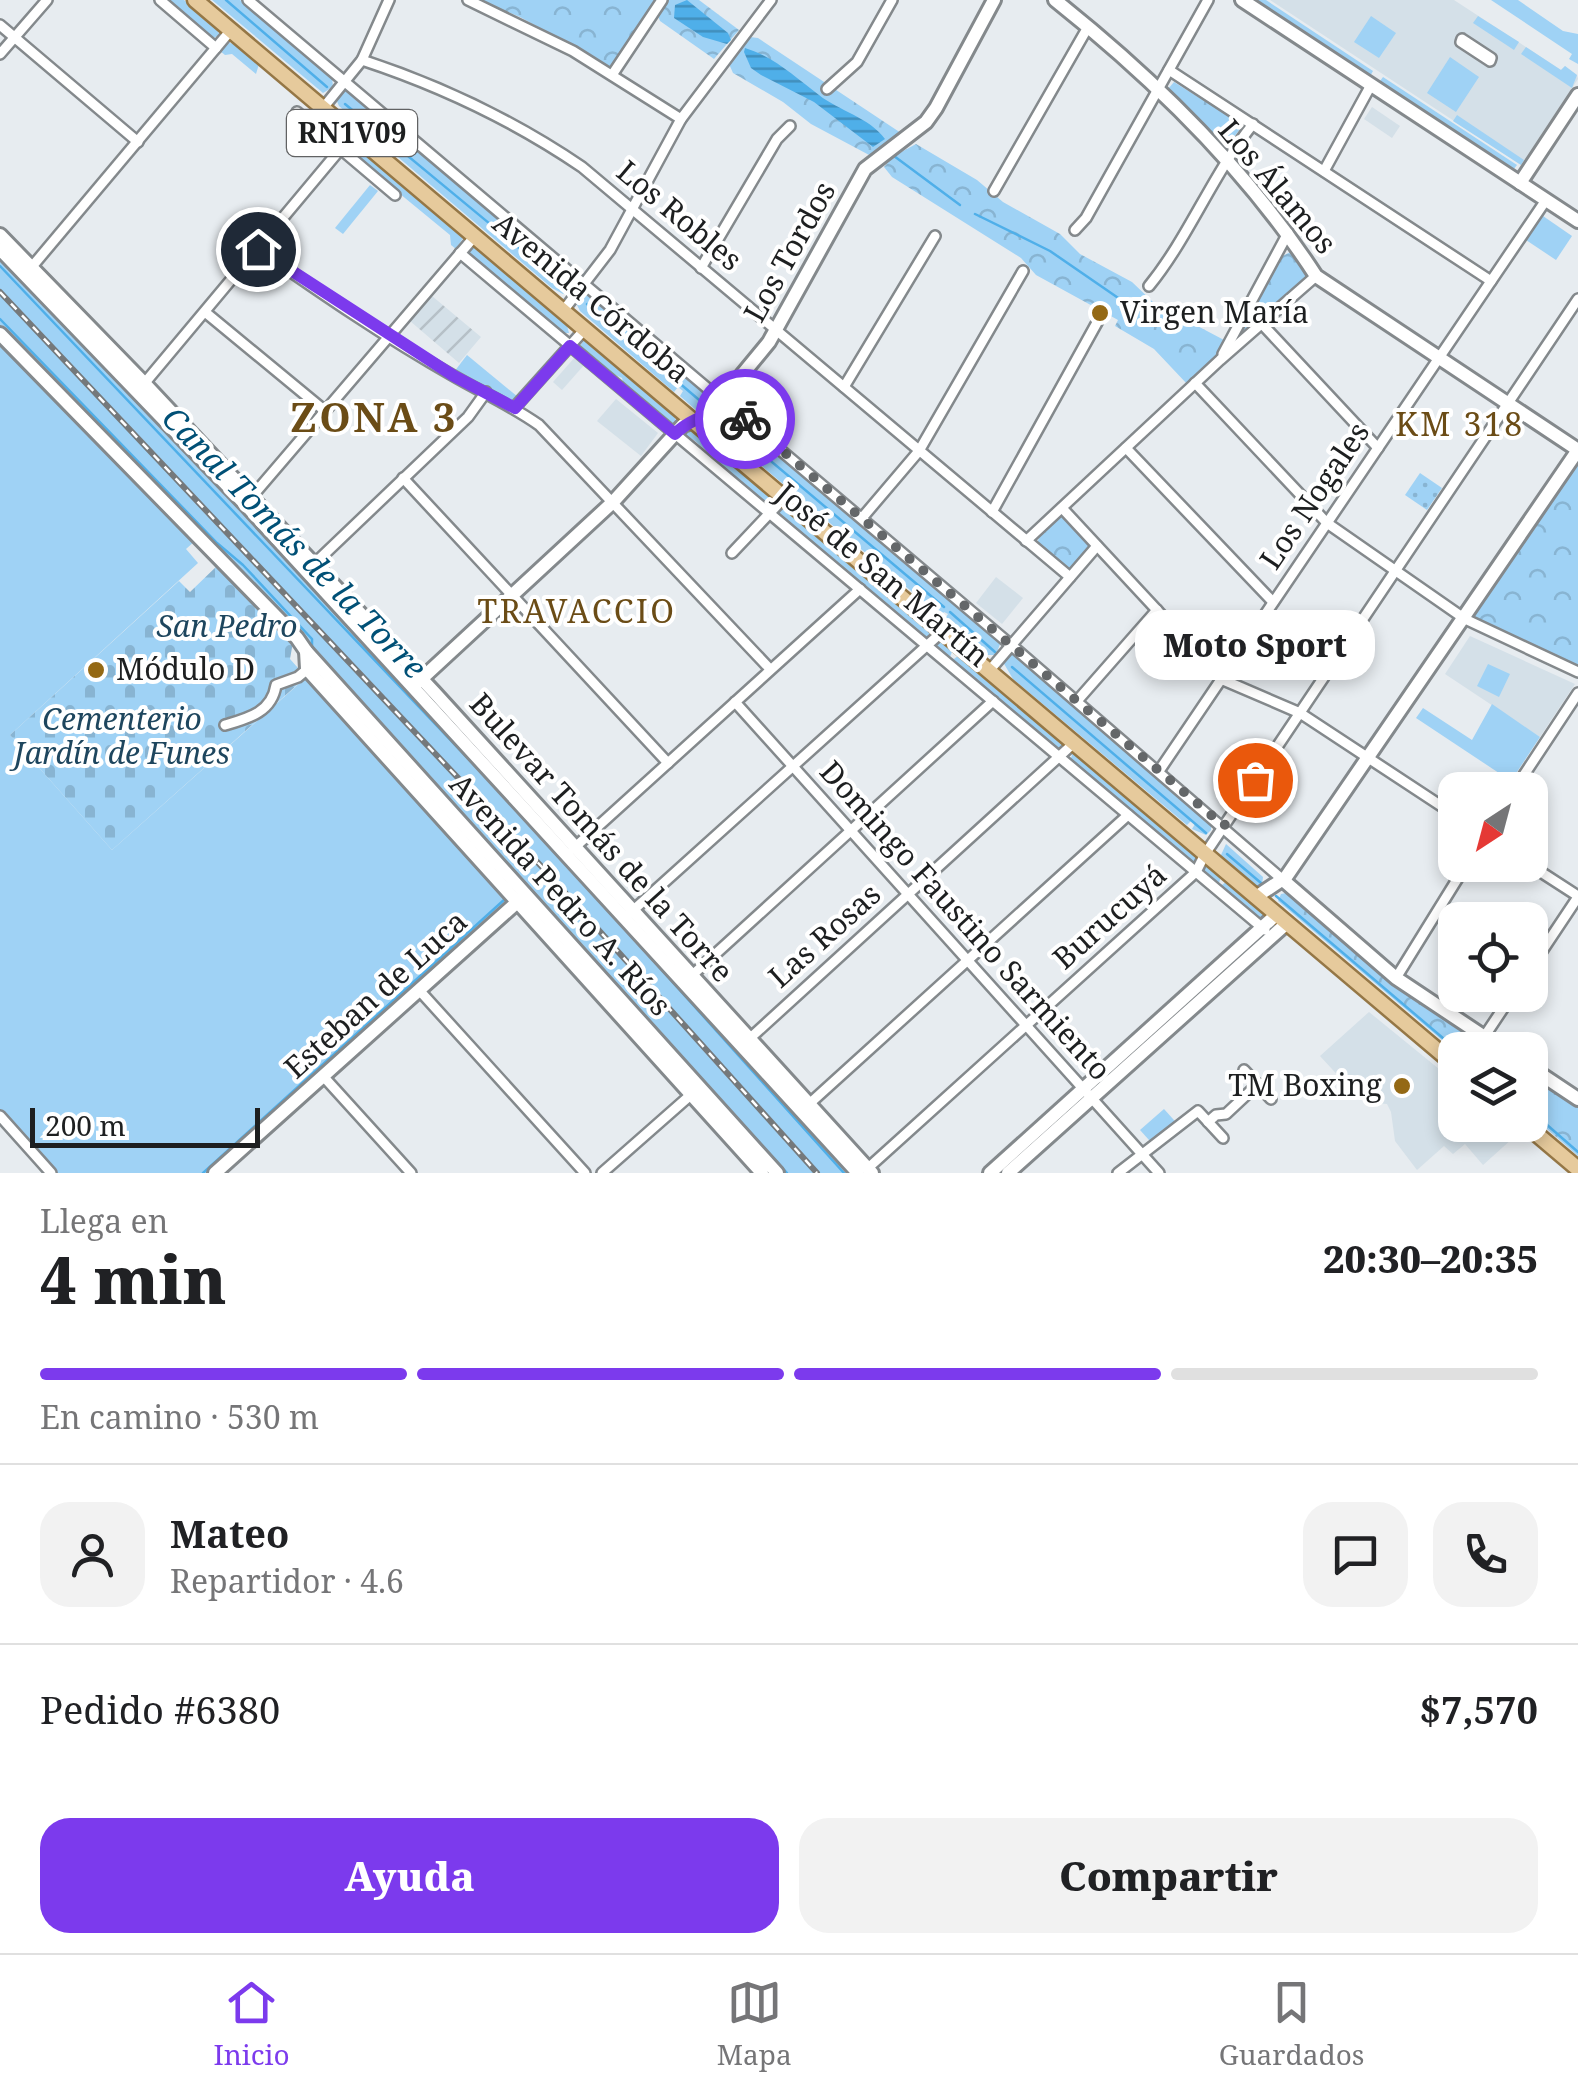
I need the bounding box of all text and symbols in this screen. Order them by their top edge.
road number: RN1V09 [287,110,417,156]
street label: Los Álamos [1210,110,1347,262]
street label: Los Robles [609,150,751,279]
street label: Los Tordos [733,174,844,329]
street label: Avenida Córdoba [485,202,699,392]
pin [216,207,301,292]
icon: home [231,222,286,277]
place label: Virgen María [1120,291,1309,332]
marker: Virgen María [1089,302,1111,324]
courier [695,369,795,469]
district label: ZONA 3 [290,389,458,444]
icon: bike [718,392,773,447]
water label: Canal Tomás de la Torre [154,396,437,688]
district label: KM 318 [1395,402,1525,445]
street label: Los Nogales [1249,413,1378,577]
street label: José de San Martín [767,472,998,675]
district label: TRAVACCIO [478,589,676,632]
park label: San Pedro [157,605,297,646]
callout: Moto Sport [1135,610,1375,680]
text: Moto Sport [1163,623,1347,666]
place label: Módulo D [116,648,255,689]
marker: Módulo D [85,659,107,681]
street label: Bulevar Tomás de la Torre [461,684,743,990]
park label: Cementerio Jardín de Funes [9,698,230,773]
pin [1213,738,1298,823]
street label: Domingo Faustino Sarmiento [811,751,1121,1089]
icon: bag [1228,753,1283,808]
street label: Avenida Pedro A. Ríos [441,764,681,1024]
north arrow [1438,772,1548,882]
map controls [1438,772,1548,1142]
street label: Burucuyá [1043,854,1175,978]
street label: Las Rosas [759,874,889,996]
street label: Esteban de Luca [275,901,475,1087]
button: locate [1438,902,1548,1012]
button: layers [1438,1032,1548,1142]
place label: TM Boxing [1228,1064,1382,1105]
marker: TM Boxing [1391,1075,1413,1097]
scale bar [30,1103,260,1148]
text: 200 m [45,1106,126,1144]
text: Llega en [40,1199,168,1242]
text: 20:30–20:35 [1323,1232,1538,1284]
text: 4 min [40,1235,227,1323]
text: En camino · 530 m [40,1395,319,1438]
button: person [40,1502,145,1607]
button: chat [1303,1502,1408,1607]
button: phone [1433,1502,1538,1607]
text: Mateo [170,1507,289,1559]
text: Repartidor · 4.6 [170,1559,404,1602]
text: Pedido #6380 [40,1683,280,1735]
text: $7,570 [1419,1683,1538,1735]
button: Ayuda [40,1818,779,1933]
button: Compartir [799,1818,1538,1933]
tab: Inicio [214,1975,290,2073]
tab: Mapa [717,1975,792,2073]
tab: Guardados [1219,1975,1364,2073]

